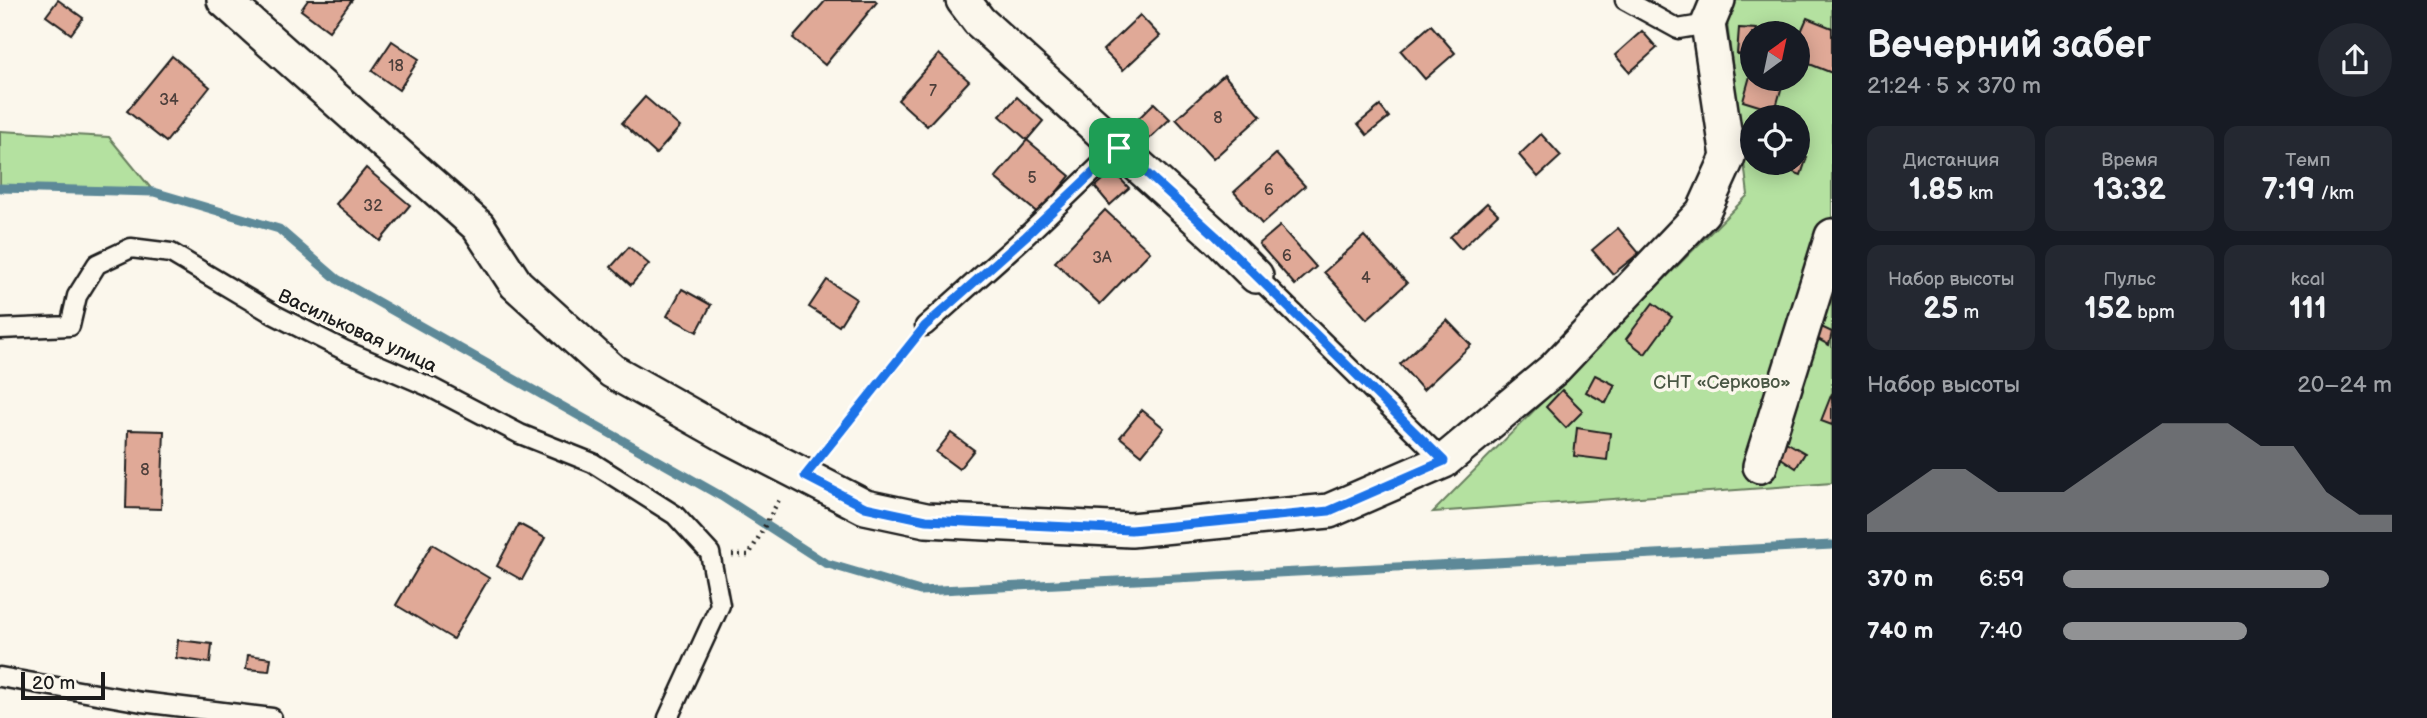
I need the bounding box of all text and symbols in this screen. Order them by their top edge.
north arrow [1740,21,1810,91]
map controls [1740,21,1810,175]
text: Вечерний забег [1867,23,2151,68]
button: share [2318,23,2392,97]
house number: 18 [388,57,404,76]
text: 21:24 · 5 × 370 m [1867,72,2041,100]
house number: 7 [929,82,937,101]
house number: 34 [159,91,179,110]
button: locate [1740,105,1810,175]
house number: 8 [1213,109,1223,128]
pin [1089,118,1149,178]
icon: arrive [1100,129,1138,167]
text: Дистанция [1903,149,1999,172]
text: Время [2101,149,2158,172]
text: Темп [2285,149,2330,172]
house number: 5 [1027,169,1037,188]
text: 1.85 [1909,172,1963,208]
text: 13:32 [2093,172,2166,208]
text: 7:19 [2261,172,2315,208]
house number: 6 [1264,181,1274,200]
text: km [1963,182,1994,205]
text: /km [2315,182,2354,205]
house number: 32 [363,197,383,216]
house number: 6 [1282,247,1292,266]
house number: 3А [1092,249,1112,268]
text: Набор высоты [1888,268,2014,291]
text: Пульс [2103,268,2156,291]
text: kcal [2291,268,2325,291]
house number: 4 [1361,269,1371,288]
street label: Васильковая улица [274,284,440,378]
text: 25 [1923,291,1958,327]
text: 152 [2084,291,2132,327]
text: 111 [2289,291,2327,327]
text: m [1958,301,1979,324]
text: bpm [2132,301,2175,324]
park label: СНТ «Серково» [1653,371,1791,394]
text: Набор высоты [1867,371,2020,399]
text: 20–24 m [2297,371,2392,399]
house number: 8 [140,461,150,480]
text: 370 m [1867,565,1933,593]
text: 6:59 [1979,565,2024,593]
text: 740 m [1867,617,1933,645]
text: 7:40 [1979,617,2023,645]
scale bar [21,669,105,701]
text: 20 m [32,672,75,695]

